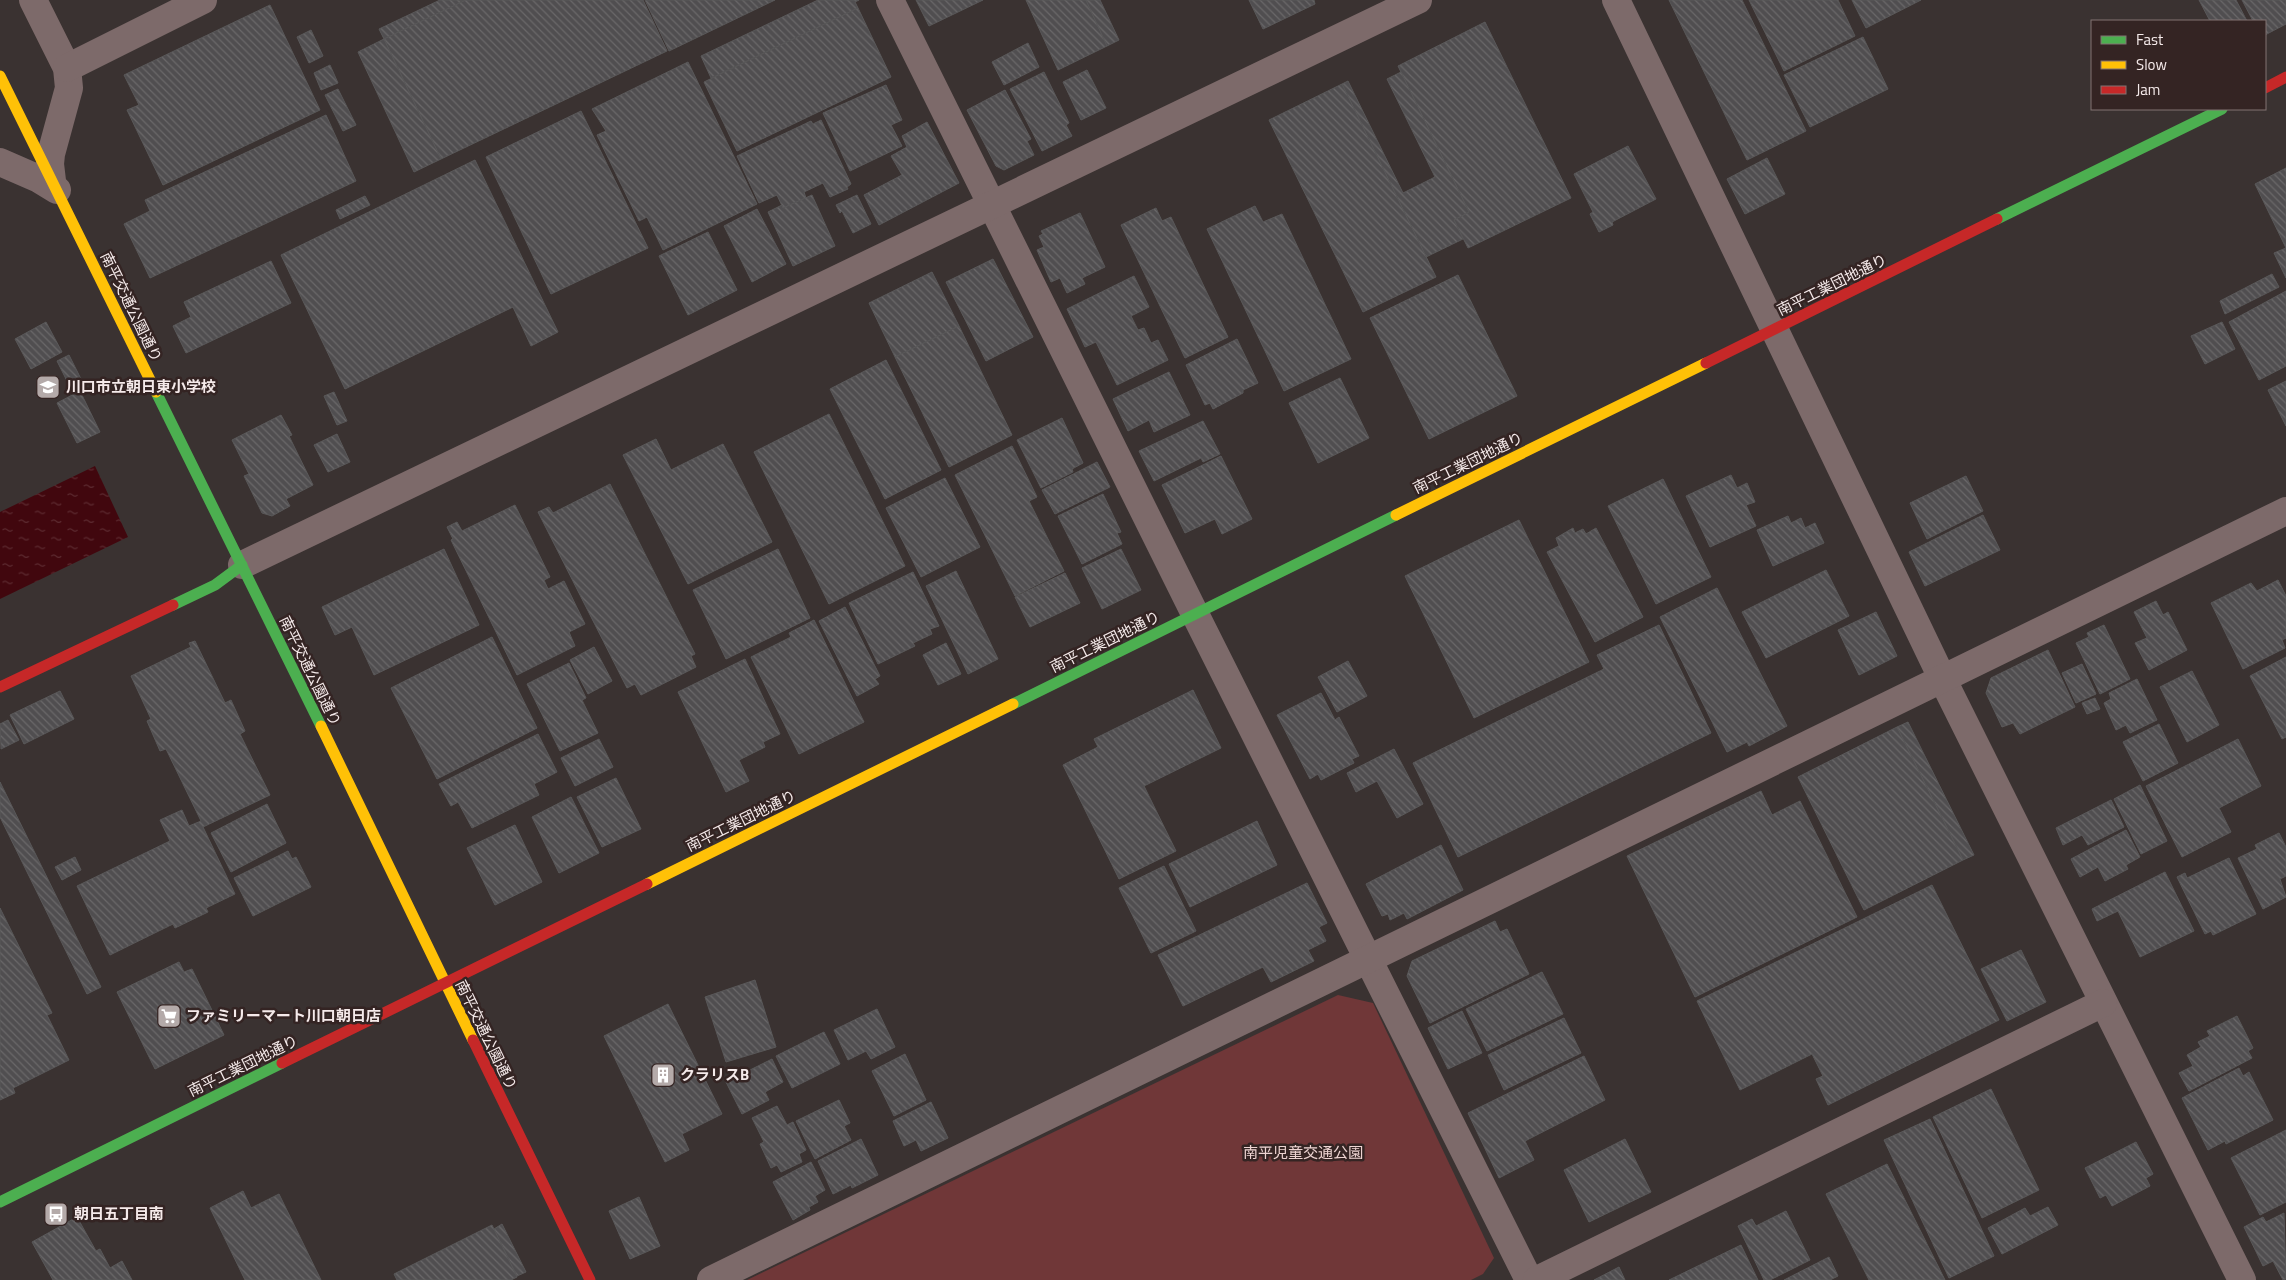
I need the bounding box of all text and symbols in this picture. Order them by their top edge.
legend [2091,20,2266,110]
text: Fast [2136,28,2164,51]
text: Slow [2136,53,2167,76]
text: Jam [2136,78,2160,101]
street label: 南平交通公園通り [95,248,168,366]
street label: 南平工業団地通り [1773,248,1891,321]
school or university icon: 川口市立朝日東小学校 [35,374,61,400]
place label: 川口市立朝日東小学校 [66,375,216,398]
street label: 南平工業団地通り [1409,426,1527,499]
street label: 南平工業団地通り [1046,605,1164,678]
street label: 南平交通公園通り [274,612,347,730]
street label: 南平工業団地通り [682,784,800,857]
street label: 南平交通公園通り [450,976,523,1094]
supermarket icon: ファミリーマート川口朝日店 [156,1003,182,1029]
place label: ファミリーマート川口朝日店 [186,1004,381,1027]
street label: 南平工業団地通り [184,1029,302,1102]
building icon: クラリスB [650,1062,676,1088]
place label: クラリスB [680,1063,749,1086]
park label: 南平児童交通公園 [1243,1141,1363,1164]
bus stop icon: 朝日五丁目南 [43,1201,69,1227]
place label: 朝日五丁目南 [74,1202,164,1225]

